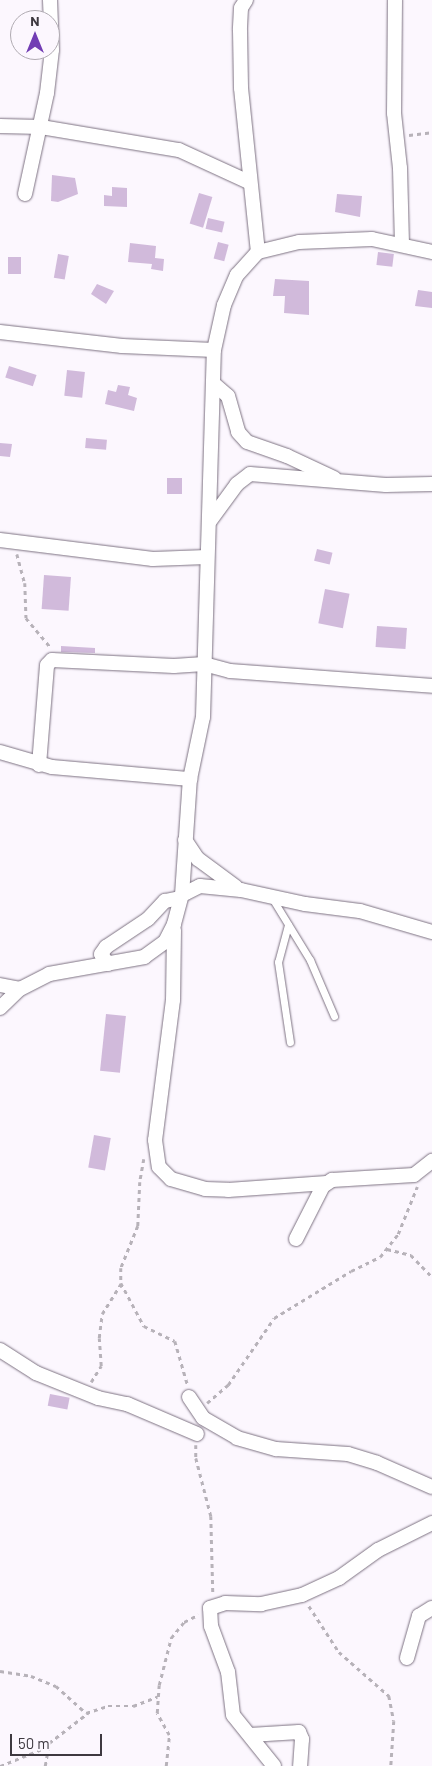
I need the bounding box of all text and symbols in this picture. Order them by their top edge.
north arrow [10,10,60,60]
text: N [30,12,40,29]
scale bar [12,1724,105,1756]
text: 50 m [18,1734,50,1752]

